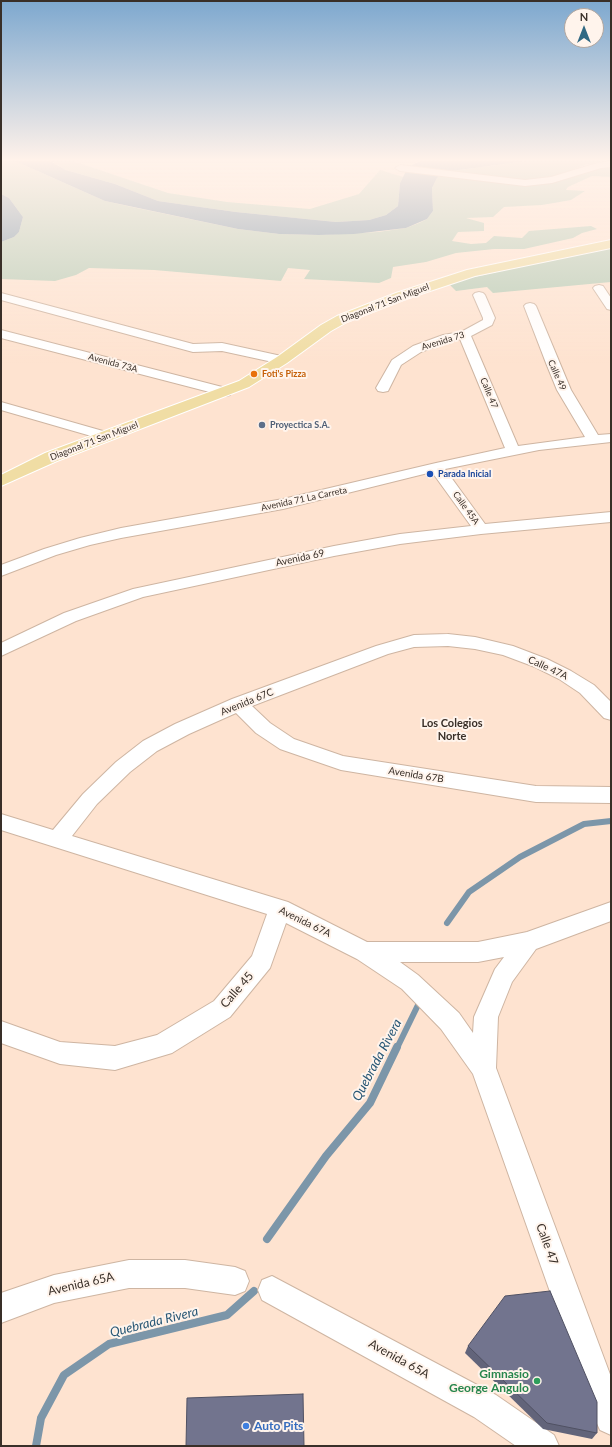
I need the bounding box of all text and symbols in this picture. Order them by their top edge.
north arrow [564,8,604,48]
text: N [580,10,588,23]
street label: Diagonal 71 San Miguel [339,281,431,325]
street label: Avenida 73 [420,329,466,353]
street label: Avenida 73A [87,351,139,375]
street label: Calle 49 [546,358,568,392]
marker: Foti's Pizza [249,369,259,379]
place label: Foti's Pizza [262,369,306,379]
street label: Calle 47 [478,376,500,410]
street label: Diagonal 71 San Miguel [48,419,140,463]
marker: Proyectica S.A. [257,420,267,430]
place label: Proyectica S.A. [270,420,330,430]
marker: Parada Inicial [425,469,435,479]
place label: Parada Inicial [438,469,491,479]
street label: Avenida 71 La Carreta [260,485,348,513]
street label: Calle 45A [450,489,482,527]
street label: Avenida 69 [275,547,325,569]
street label: Calle 47A [526,654,570,682]
street label: Avenida 67C [219,686,275,718]
district label: Los Colegios Norte [421,716,483,742]
street label: Avenida 67B [387,765,445,785]
street label: Avenida 67A [277,904,333,940]
street label: Calle 45 [217,969,257,1011]
water label: Quebrada Rivera [349,1016,405,1104]
street label: Calle 47 [533,1221,561,1267]
street label: Avenida 65A [47,1269,115,1299]
water label: Quebrada Rivera [108,1303,200,1341]
street label: Avenida 65A [366,1336,432,1382]
place label: Gimnasio George Angulo [449,1367,529,1395]
marker: Gimnasio George Angulo [532,1376,542,1386]
place label: Auto Pits [254,1419,303,1433]
marker: Auto Pits [241,1421,251,1431]

